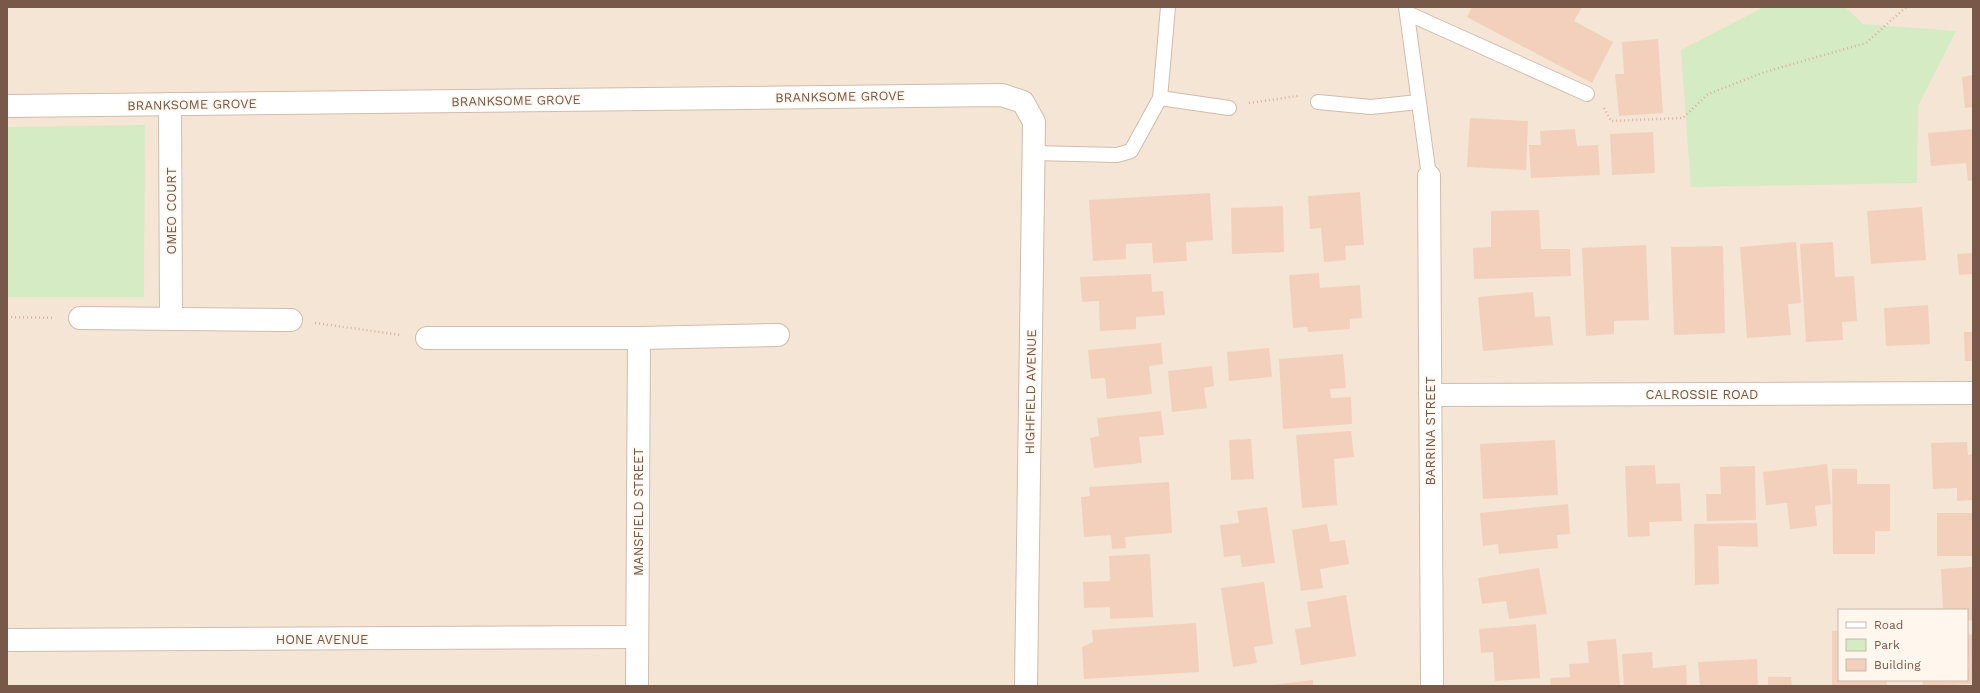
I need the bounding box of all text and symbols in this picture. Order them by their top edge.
street label: BRANKSOME GROVE [775,88,905,105]
street label: BRANKSOME GROVE [451,92,581,109]
street label: BRANKSOME GROVE [127,96,257,113]
street label: OMEO COURT [164,167,179,255]
street label: HIGHFIELD AVENUE [1022,329,1039,455]
street label: BARRINA STREET [1423,376,1438,486]
street label: CALROSSIE ROAD [1646,387,1758,402]
street label: MANSFIELD STREET [631,448,646,576]
legend [1838,609,1968,681]
text: Road [1874,618,1903,632]
street label: HONE AVENUE [276,632,368,647]
text: Park [1874,638,1900,652]
text: Building [1874,658,1921,672]

